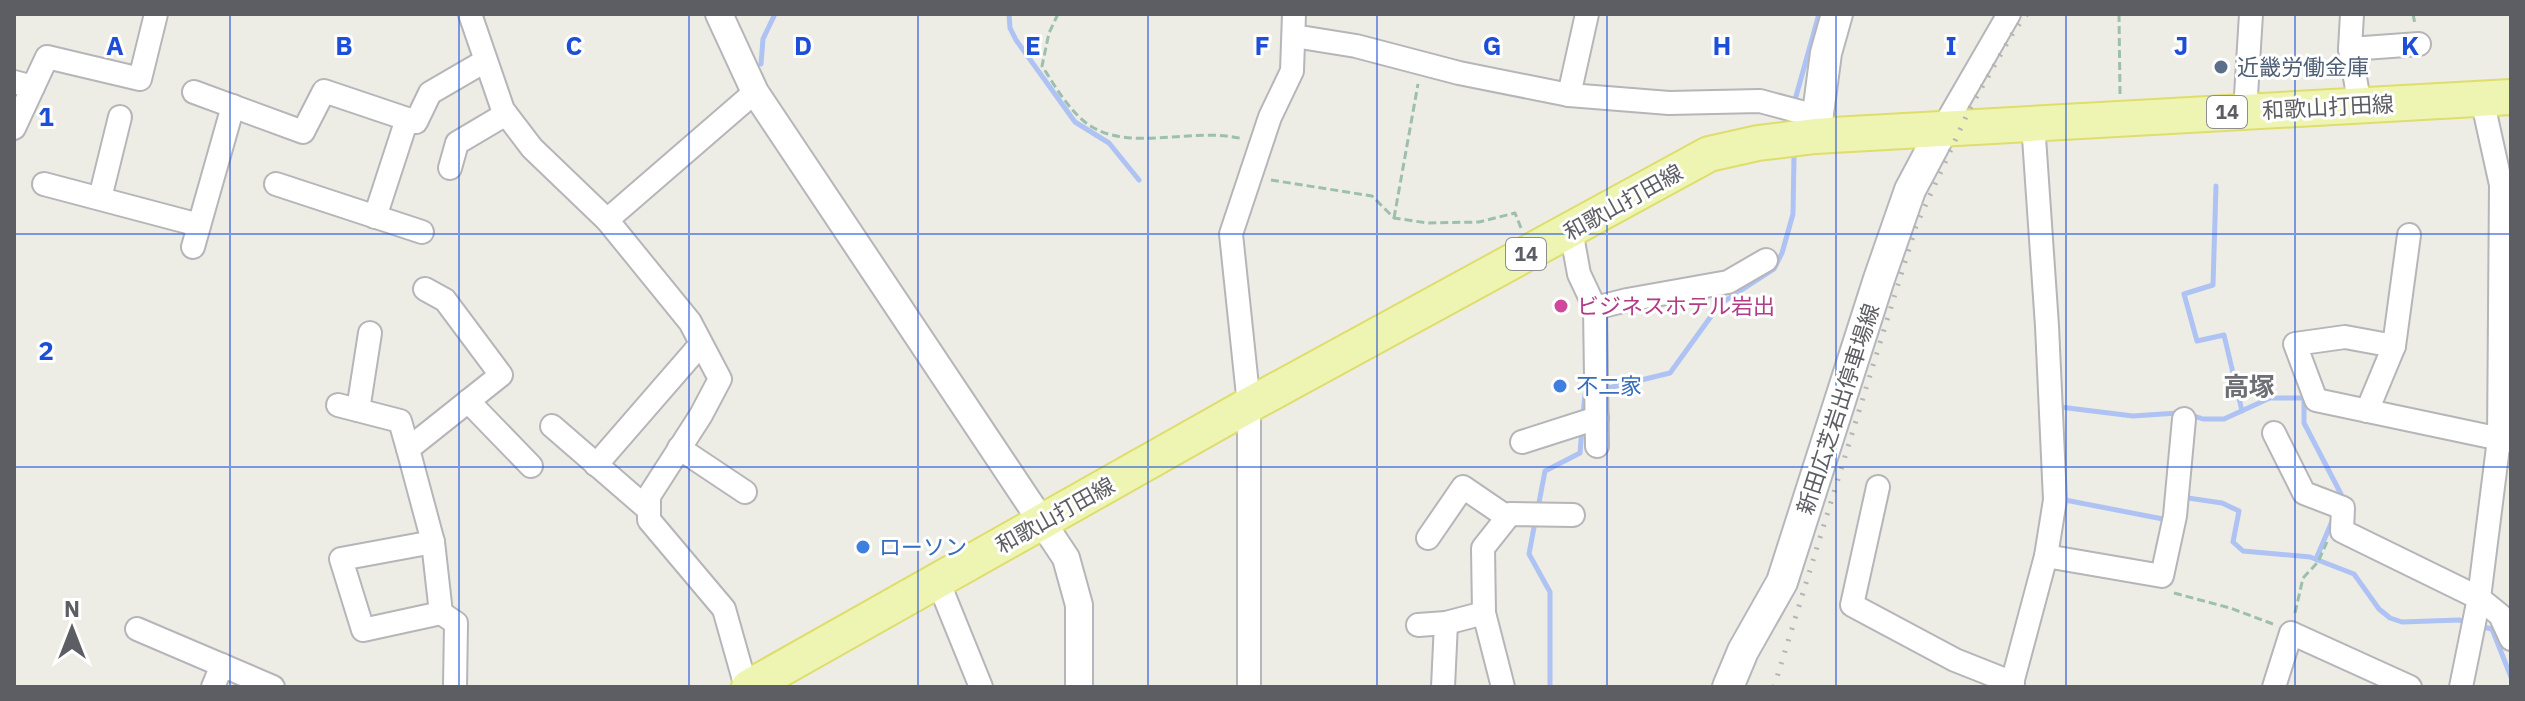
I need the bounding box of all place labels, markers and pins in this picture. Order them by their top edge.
place label: 近畿労働金庫 [2237,52,2369,81]
marker: 近畿労働金庫 [2212,58,2230,76]
place label: ビジネスホテル岩出 [1577,291,1775,320]
marker: ビジネスホテル岩出 [1552,297,1570,315]
place label: 不二家 [1576,371,1642,400]
marker: 不二家 [1551,377,1569,395]
place label: ローソン [879,532,967,561]
marker: ローソン [854,538,872,556]

